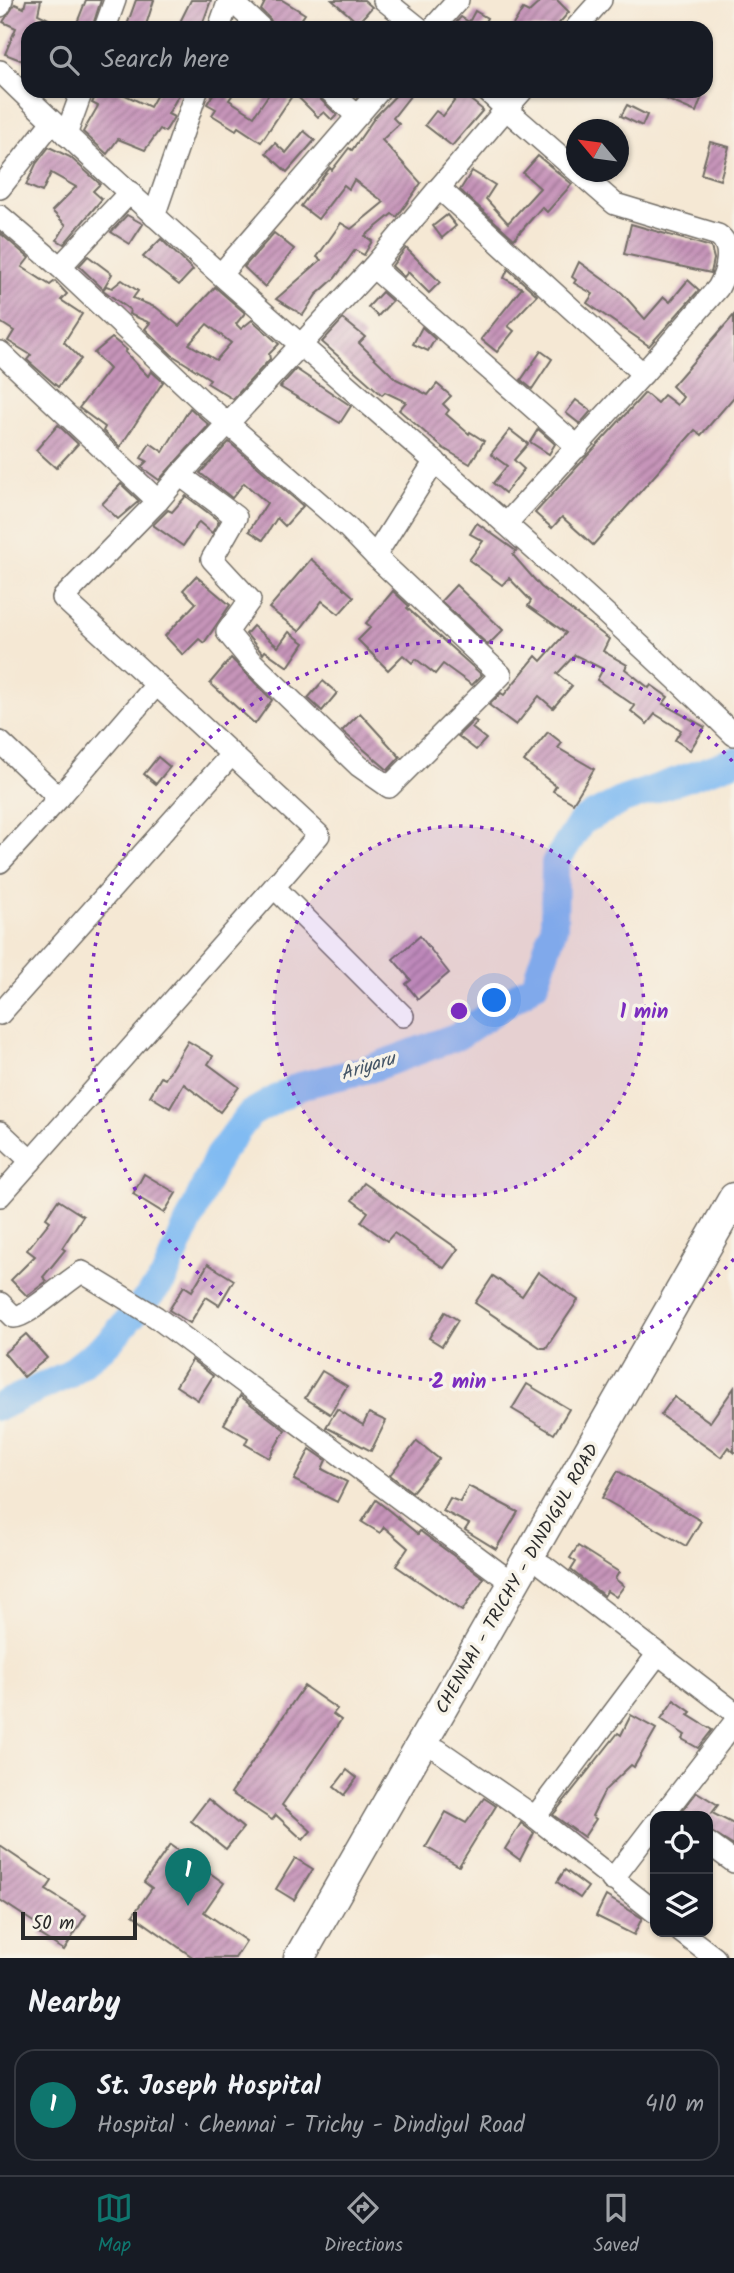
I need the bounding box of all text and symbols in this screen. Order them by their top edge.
search box [21,21,713,98]
text: Search here [101,39,229,81]
icon: search [45,41,83,79]
north arrow [566,119,629,182]
your location [477,983,511,1017]
text: 1 min [620,996,668,1029]
centre of rings [447,999,471,1023]
water label: Ariyaru [337,1044,401,1089]
text: 2 min [432,1366,486,1399]
street label: CHENNAI - TRICHY - DINDIGUL ROAD [428,1438,608,1720]
map controls [650,1811,713,1937]
button: locate [650,1811,713,1874]
pin: 1 [165,1848,211,1906]
button: layers [650,1874,713,1937]
scale bar [21,1909,136,1941]
text: 50 m [32,1909,74,1939]
text: Nearby [28,1980,120,2028]
text: St. Joseph Hospital [97,2066,321,2108]
text: 1 [50,2087,56,2123]
text: 410 m [645,2087,704,2123]
text: Hospital · Chennai - Trichy - Dindigul Road [97,2108,525,2144]
tab: Map [95,2189,133,2261]
tab: Directions [324,2189,403,2261]
tab: Saved [594,2189,639,2261]

